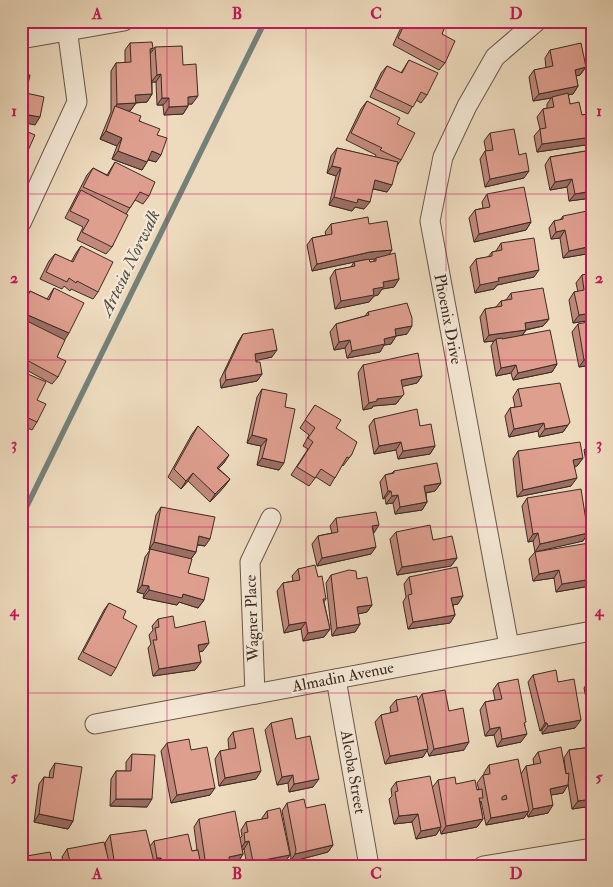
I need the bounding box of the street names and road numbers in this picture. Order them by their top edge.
street label: Phoenix Drive [429,272,467,366]
street label: Wagner Place [240,574,264,663]
street label: Almadin Avenue [289,657,396,697]
street label: Alcoba Street [336,728,370,815]

